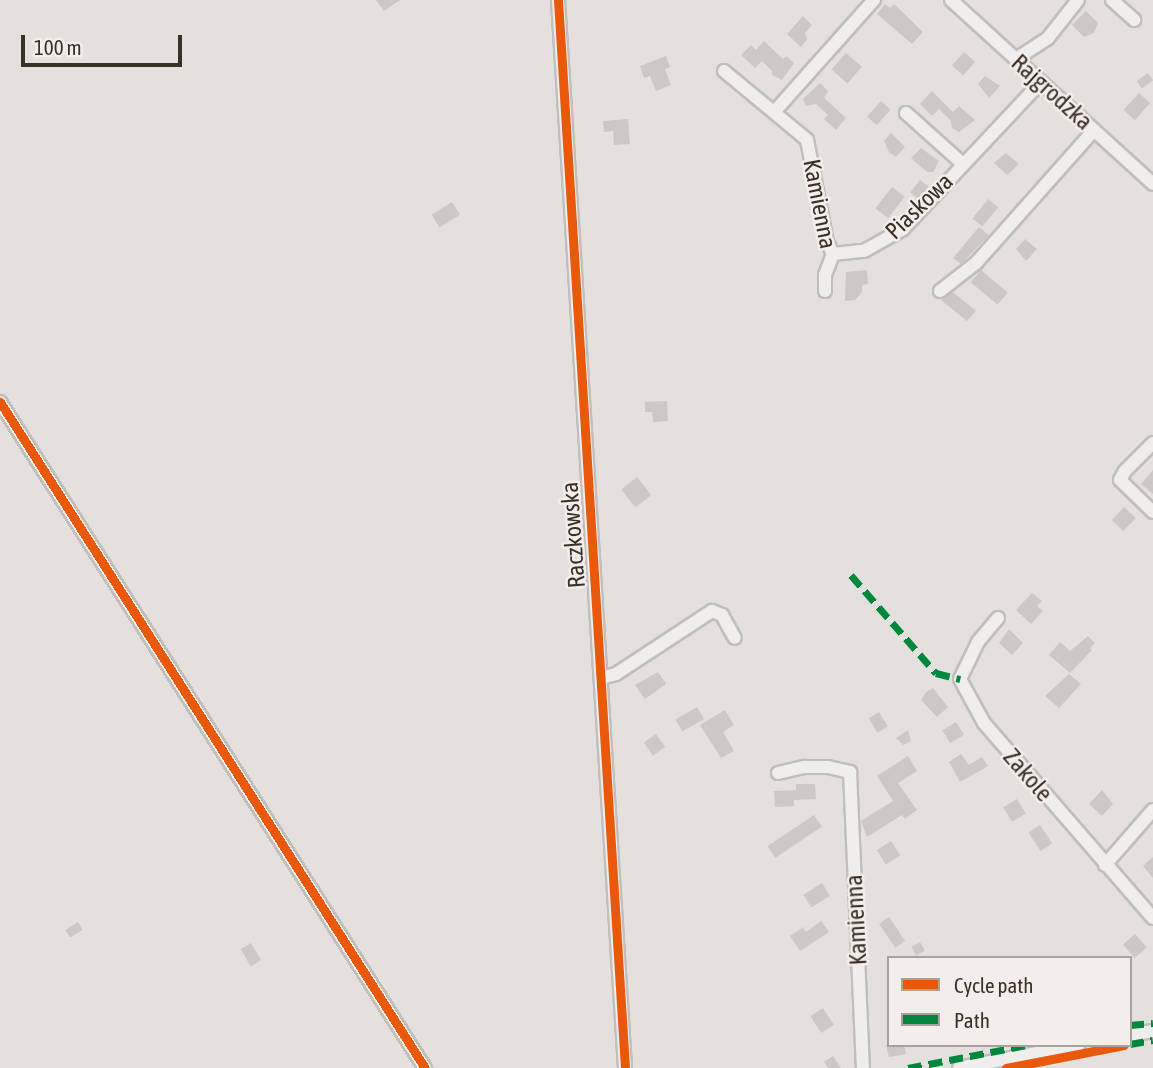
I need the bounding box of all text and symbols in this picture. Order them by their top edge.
scale bar [24,21,186,65]
text: 100 m [34,35,82,59]
street label: Rajgrodzka [1006,48,1098,136]
street label: Kamienna [797,157,843,251]
street label: Piaskowa [879,167,959,245]
street label: Raczkowska [555,481,591,589]
street label: Zakole [997,743,1059,807]
street label: Kamienna [839,874,873,966]
legend [887,956,1132,1047]
text: Cycle path [954,973,1033,997]
text: Path [954,1008,990,1032]

